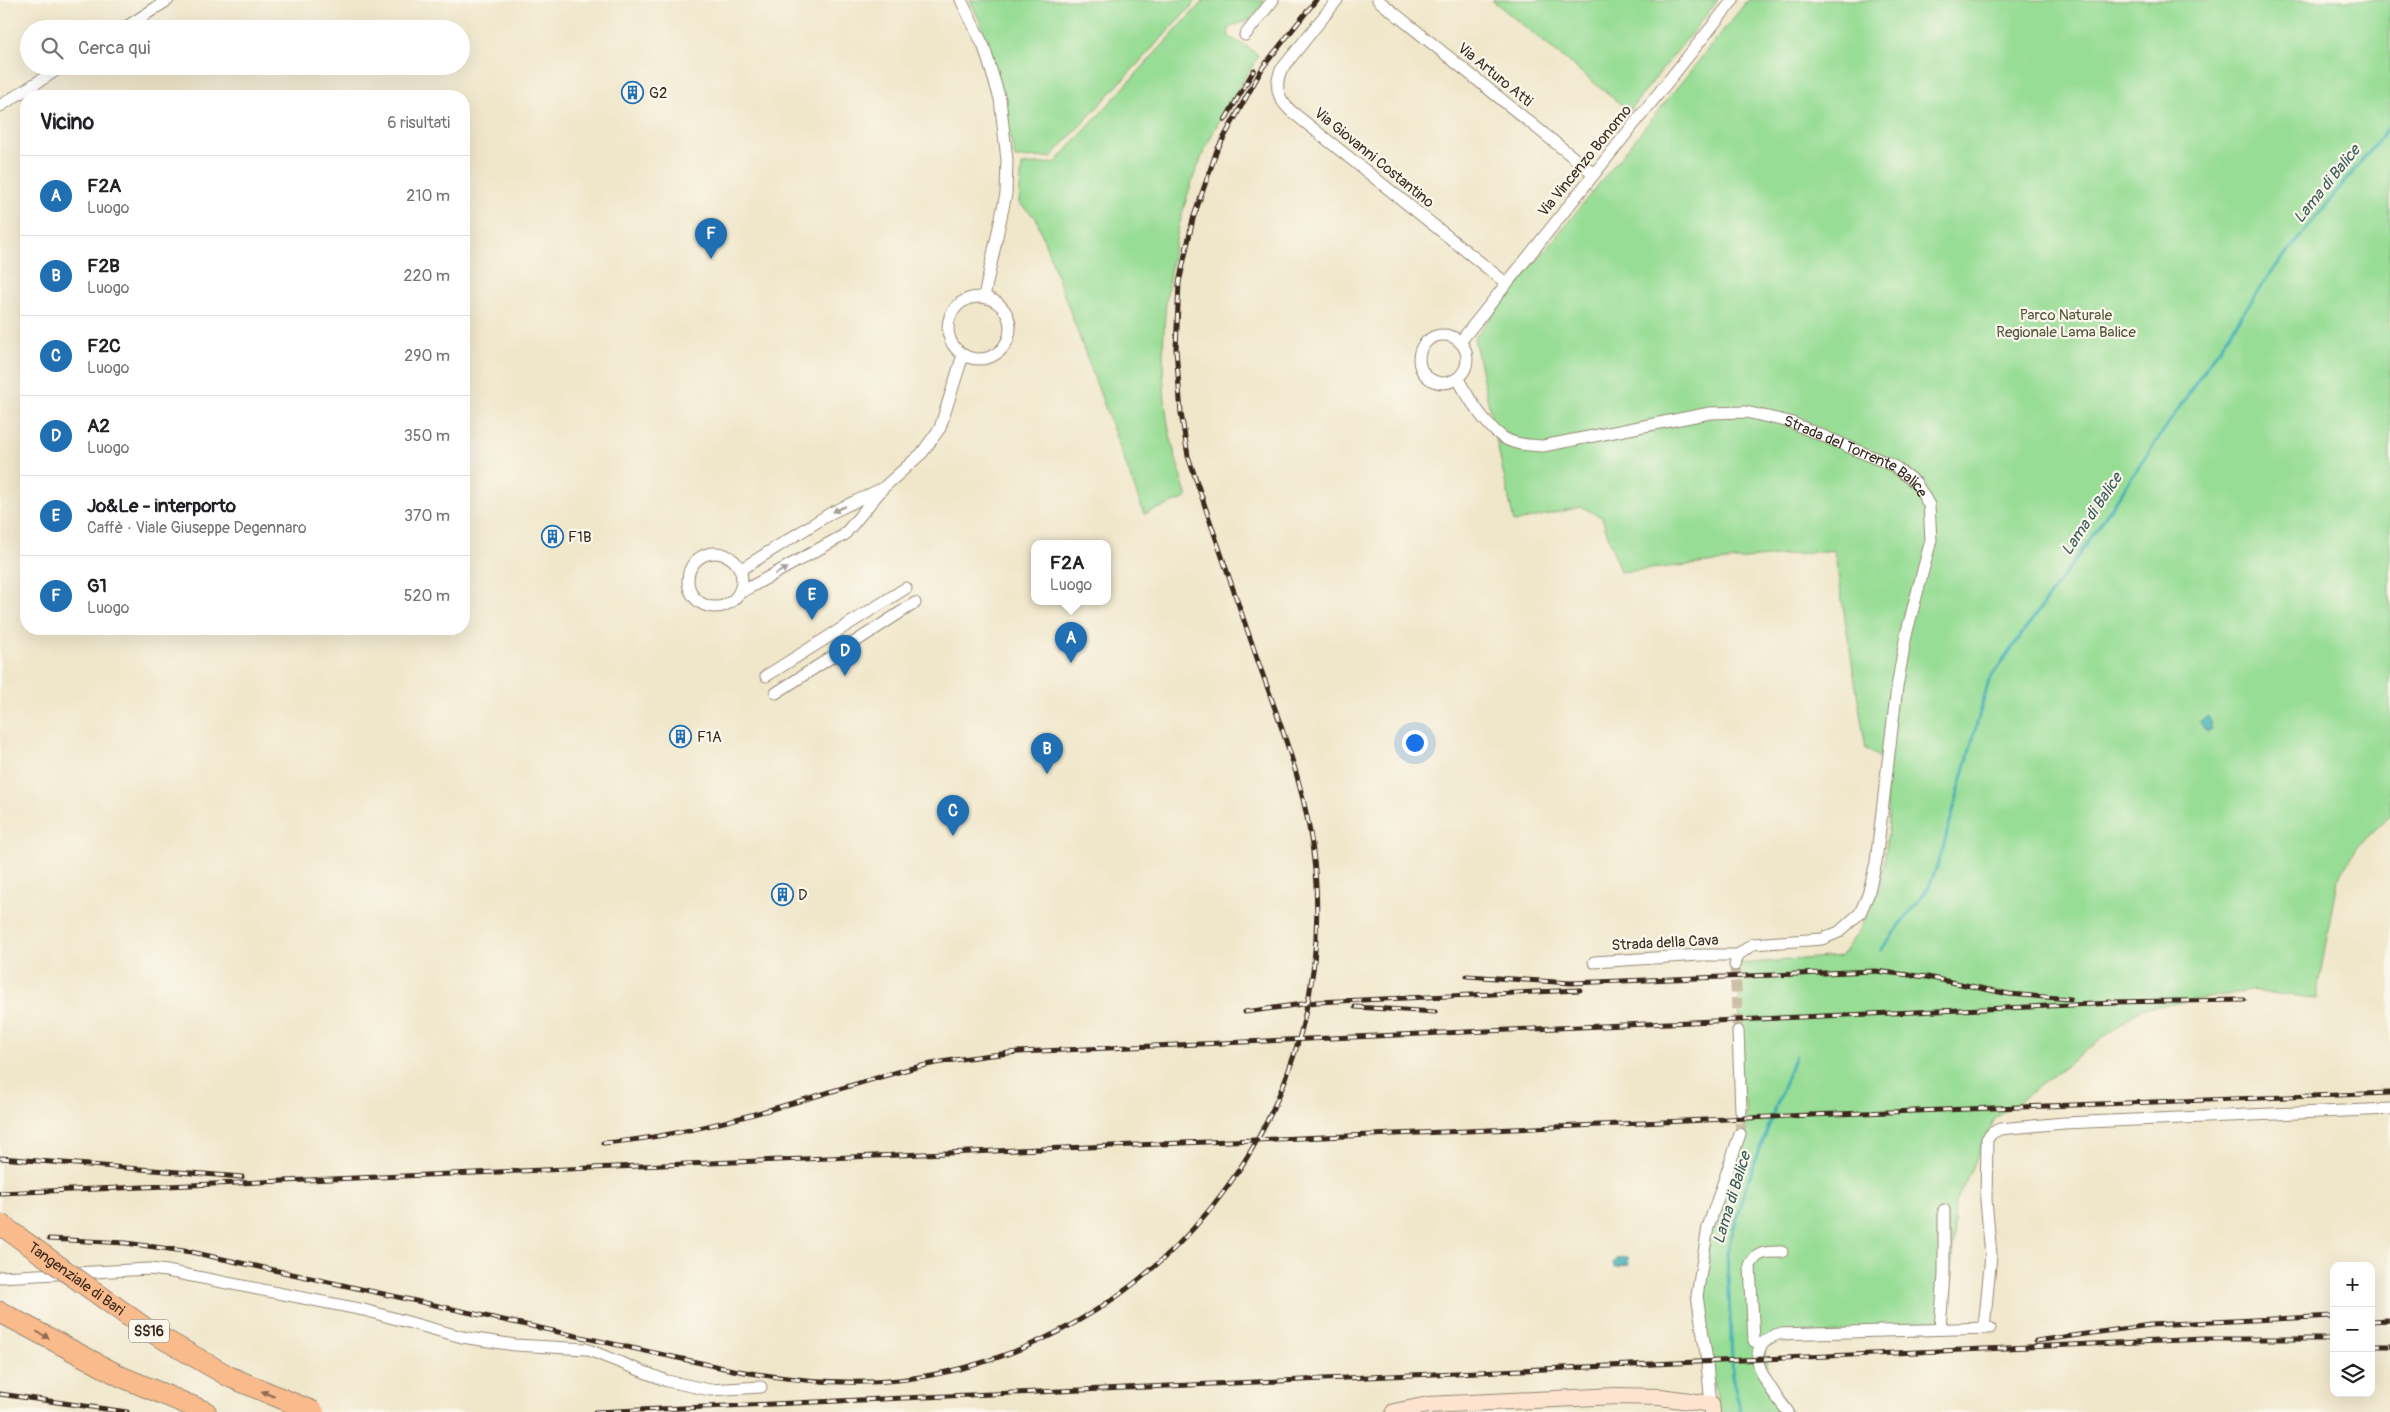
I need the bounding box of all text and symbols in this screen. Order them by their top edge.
search box [20,20,470,75]
icon: search [38,34,66,62]
text: Cerca qui [78,36,150,60]
street label: Via Arturo Atti [1453,39,1537,111]
building icon: G2 [621,81,645,105]
place label: G2 [649,84,667,103]
street label: Via Vincenzo Bonomo [1534,101,1636,221]
street label: Via Giovanni Costantino [1310,104,1438,212]
text: Vicino [40,109,94,136]
text: 6 risultati [387,113,450,133]
water label: Lama di Balice [2289,139,2366,227]
text: F2A [87,174,121,198]
text: A [51,186,61,206]
text: 210 m [406,186,450,206]
text: Luogo [87,198,129,218]
pin: F [695,218,727,259]
text: F2B [87,254,120,278]
text: B [51,266,61,286]
text: 220 m [404,266,450,286]
text: Luogo [87,278,129,298]
park label: Parco Naturale Regionale Lama Balice [1996,306,2136,342]
text: F2C [87,334,121,358]
text: C [51,346,61,366]
text: 290 m [404,346,450,366]
text: Luogo [87,358,129,378]
street label: Strada del Torrente Balice [1782,411,1932,501]
text: A2 [87,414,110,438]
text: D [51,426,61,446]
text: 350 m [404,426,450,446]
text: Luogo [87,438,129,458]
water label: Lama di Balice [2057,467,2128,559]
text: Jo&Le - interporto [87,494,236,518]
one-way arrow [832,505,846,513]
text: E [52,506,60,526]
text: 370 m [404,506,450,526]
text: Caffè · Viale Giuseppe Degennaro [87,518,307,538]
building icon: F1B [540,525,564,549]
place label: F1B [568,528,591,547]
popup [1031,540,1111,605]
text: F2A [1050,551,1084,575]
one-way arrow [774,567,788,575]
text: G1 [87,574,107,598]
text: Luogo [1050,575,1092,595]
pin: E [796,579,828,620]
text: F [51,586,61,606]
text: 520 m [404,586,450,606]
text: Luogo [87,598,129,618]
pin: A [1055,622,1087,663]
pin: D [829,635,861,676]
building icon: F1A [669,725,693,749]
place label: F1A [697,728,722,747]
your location [1402,730,1428,756]
pin: B [1031,733,1063,774]
pin: C [937,795,969,836]
building icon: D [770,883,794,907]
place label: D [798,886,807,905]
street label: Strada della Cava [1611,931,1719,955]
water label: Lama di Balice [1709,1148,1756,1246]
street label: Tangenziale di Bari [24,1238,129,1320]
map controls [2330,1262,2375,1397]
button: + [2330,1262,2375,1307]
button: − [2330,1307,2375,1352]
road number: SS16 [129,1320,169,1342]
one-way arrow [36,1331,50,1339]
button: layers [2330,1352,2375,1397]
one-way arrow [261,1389,275,1397]

